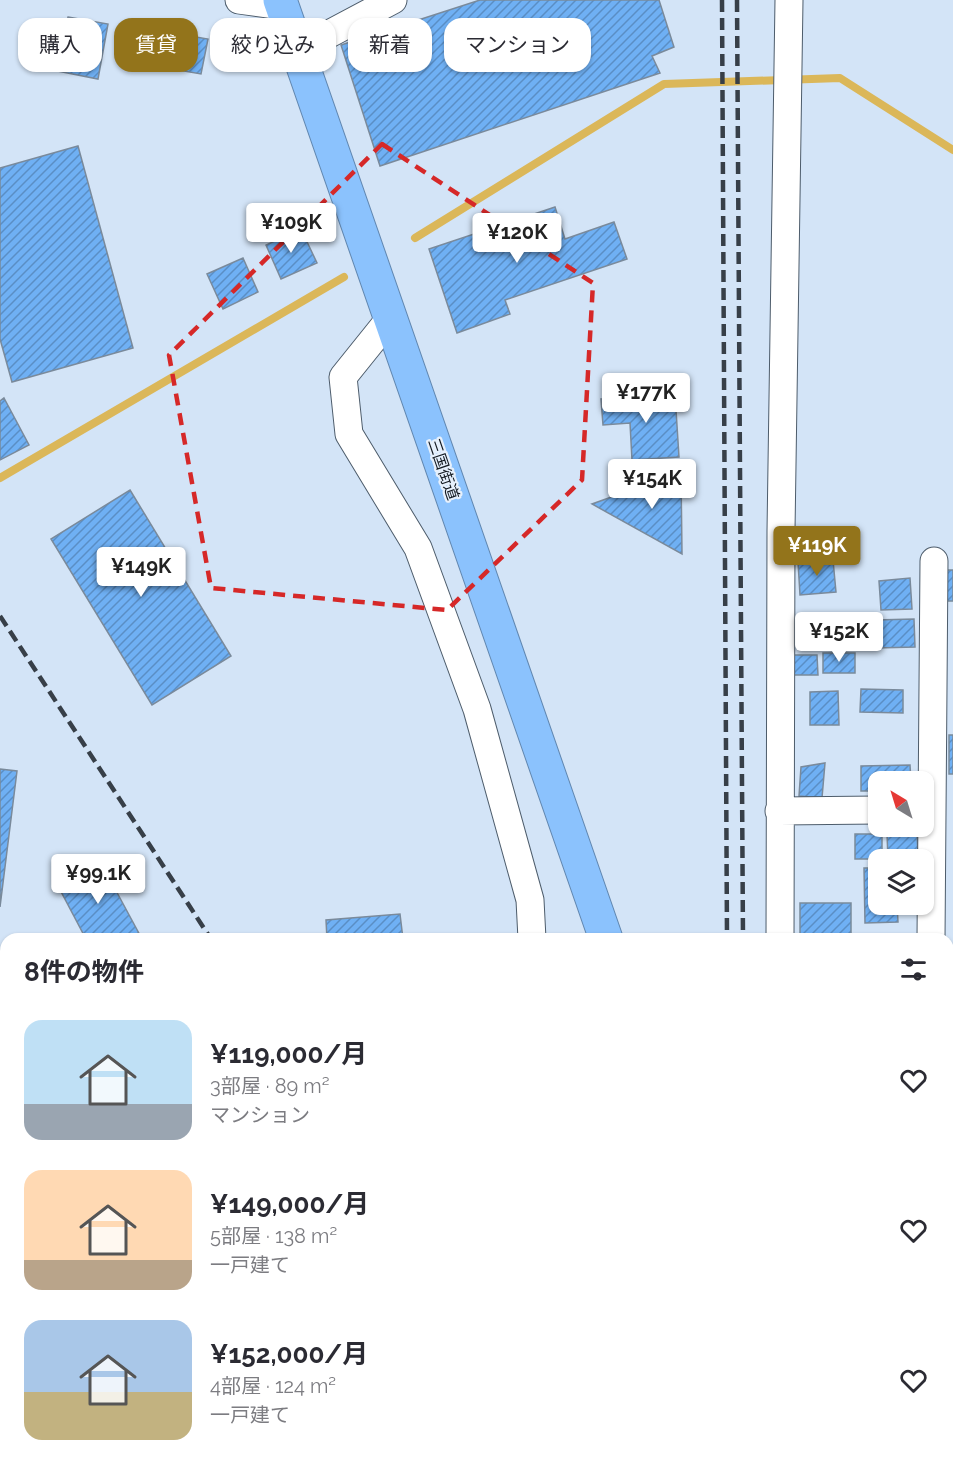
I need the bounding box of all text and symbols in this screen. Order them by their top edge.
chip: 購入 [18,18,102,72]
chip: 賃貸 [114,18,198,72]
chip: 絞り込み [210,18,336,72]
chip: 新着 [348,18,432,72]
chip: マンション [444,18,591,72]
pin: ¥109K [249,203,333,254]
text: ¥109K [260,210,322,234]
pin: ¥120K [475,213,559,264]
text: ¥120K [486,220,548,244]
pin: ¥177K [604,373,688,424]
text: ¥177K [616,380,676,404]
street label: 三国街道 [424,436,463,503]
pin: ¥154K [610,459,694,510]
text: ¥154K [622,466,682,490]
pin: ¥119K [775,526,859,577]
text: ¥119K [787,533,847,557]
pin: ¥149K [99,547,183,598]
text: ¥149K [111,554,171,578]
pin: ¥152K [797,612,881,663]
text: ¥152K [809,619,869,643]
north arrow [868,771,934,837]
map controls [868,771,934,915]
button: layers [868,849,934,915]
pin: ¥99.1K [49,854,147,905]
text: ¥99.1K [65,861,131,885]
icon: filters [897,953,930,986]
text: 8件の物件 [24,957,144,987]
text: ¥119,000/月 [210,1039,367,1069]
icon: home [72,1044,144,1116]
icon: heart [897,1064,930,1097]
text: 3部屋 · 89 m² [210,1074,329,1098]
text: マンション [210,1103,310,1127]
text: ¥149,000/月 [210,1189,369,1219]
icon: home [72,1194,144,1266]
icon: heart [897,1214,930,1247]
text: 5部屋 · 138 m² [210,1224,337,1248]
text: 一戸建て [210,1253,290,1277]
text: ¥152,000/月 [210,1339,368,1369]
icon: home [72,1344,144,1416]
icon: heart [897,1364,930,1397]
text: 4部屋 · 124 m² [210,1374,336,1398]
text: 一戸建て [210,1403,290,1427]

